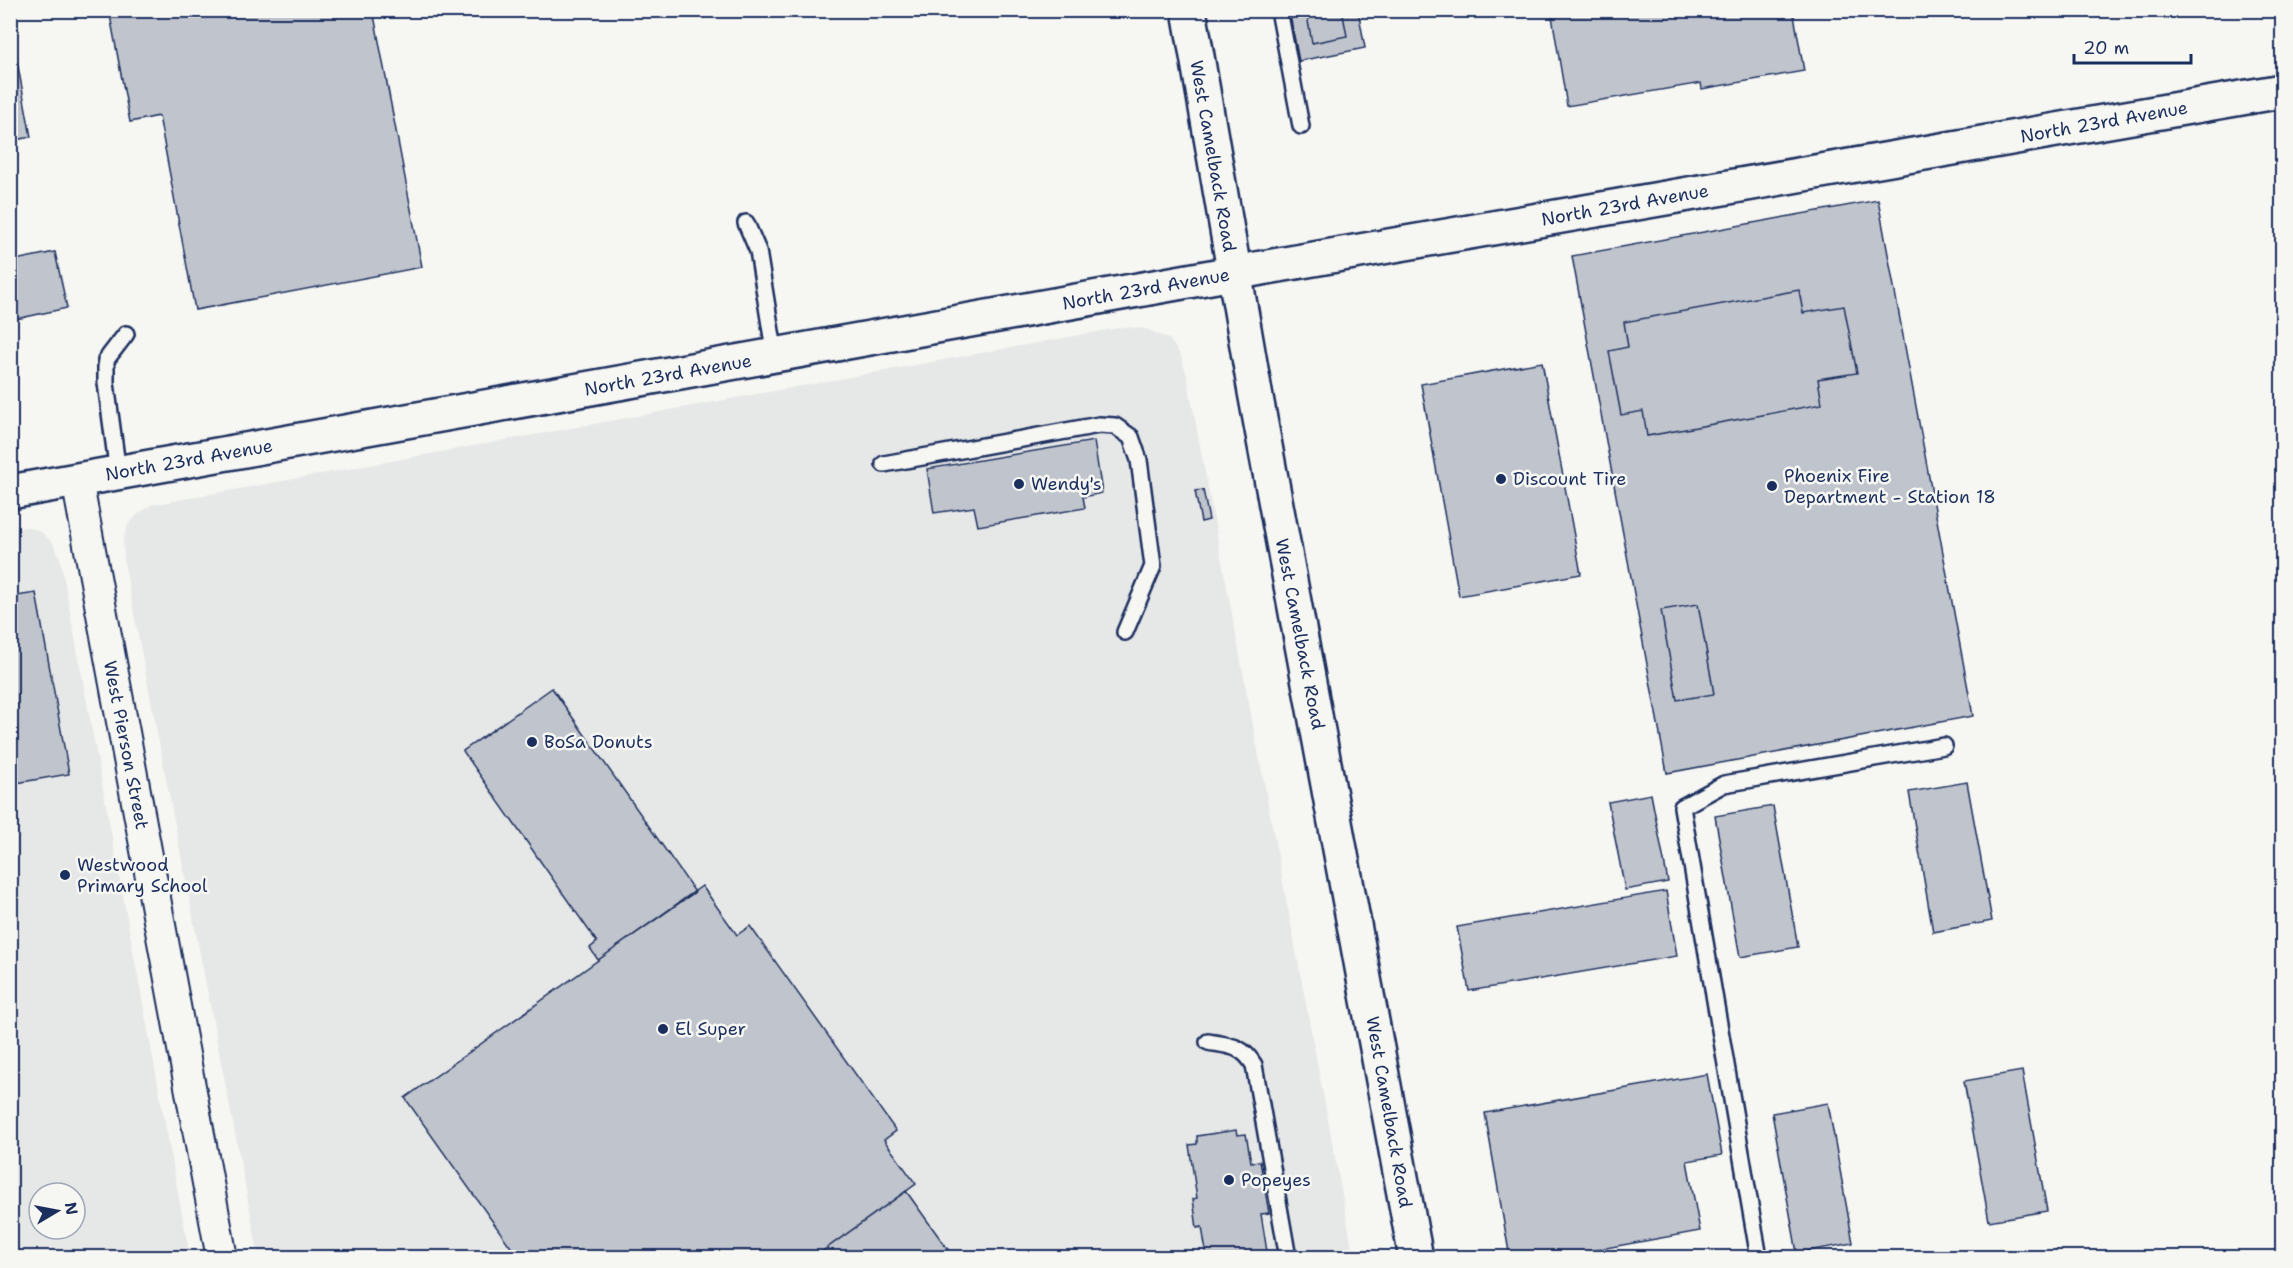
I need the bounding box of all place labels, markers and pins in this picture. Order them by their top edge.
place label: Phoenix Fire Department - Station 18 [1784,464,1996,509]
place label: Discount Tire [1513,467,1626,491]
place label: Wendy's [1031,472,1102,496]
marker: Discount Tire [1494,472,1508,486]
marker: Wendy's [1012,477,1026,491]
marker: Phoenix Fire Department - Station 18 [1765,479,1779,493]
place label: BoSa Donuts [544,730,653,754]
marker: BoSa Donuts [525,735,539,749]
place label: Westwood Primary School [77,853,208,898]
marker: Westwood Primary School [58,868,72,882]
place label: El Super [675,1017,746,1041]
marker: El Super [656,1022,670,1036]
place label: Popeyes [1241,1168,1311,1192]
marker: Popeyes [1222,1173,1236,1187]

